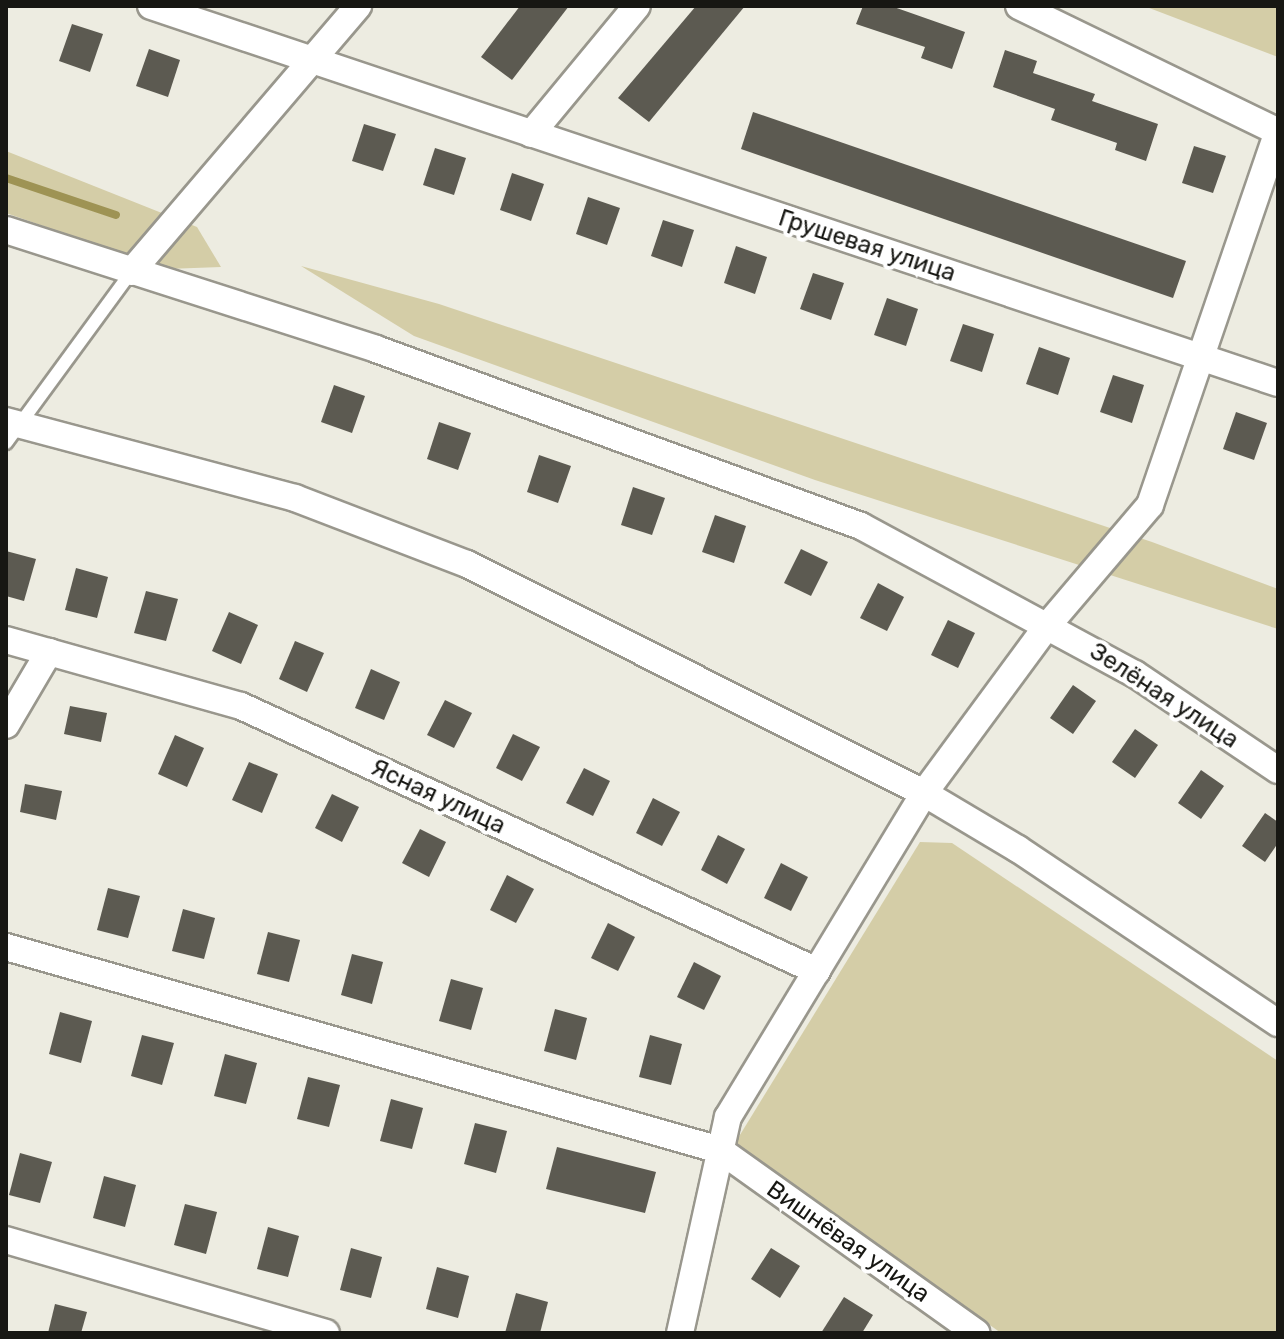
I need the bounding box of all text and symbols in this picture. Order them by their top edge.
street label: Грушевая улица [775,204,959,288]
street label: Зелёная улица [1084,637,1244,755]
street label: Ясная улица [366,753,510,841]
street label: Вишнёвая улица [761,1175,935,1309]

